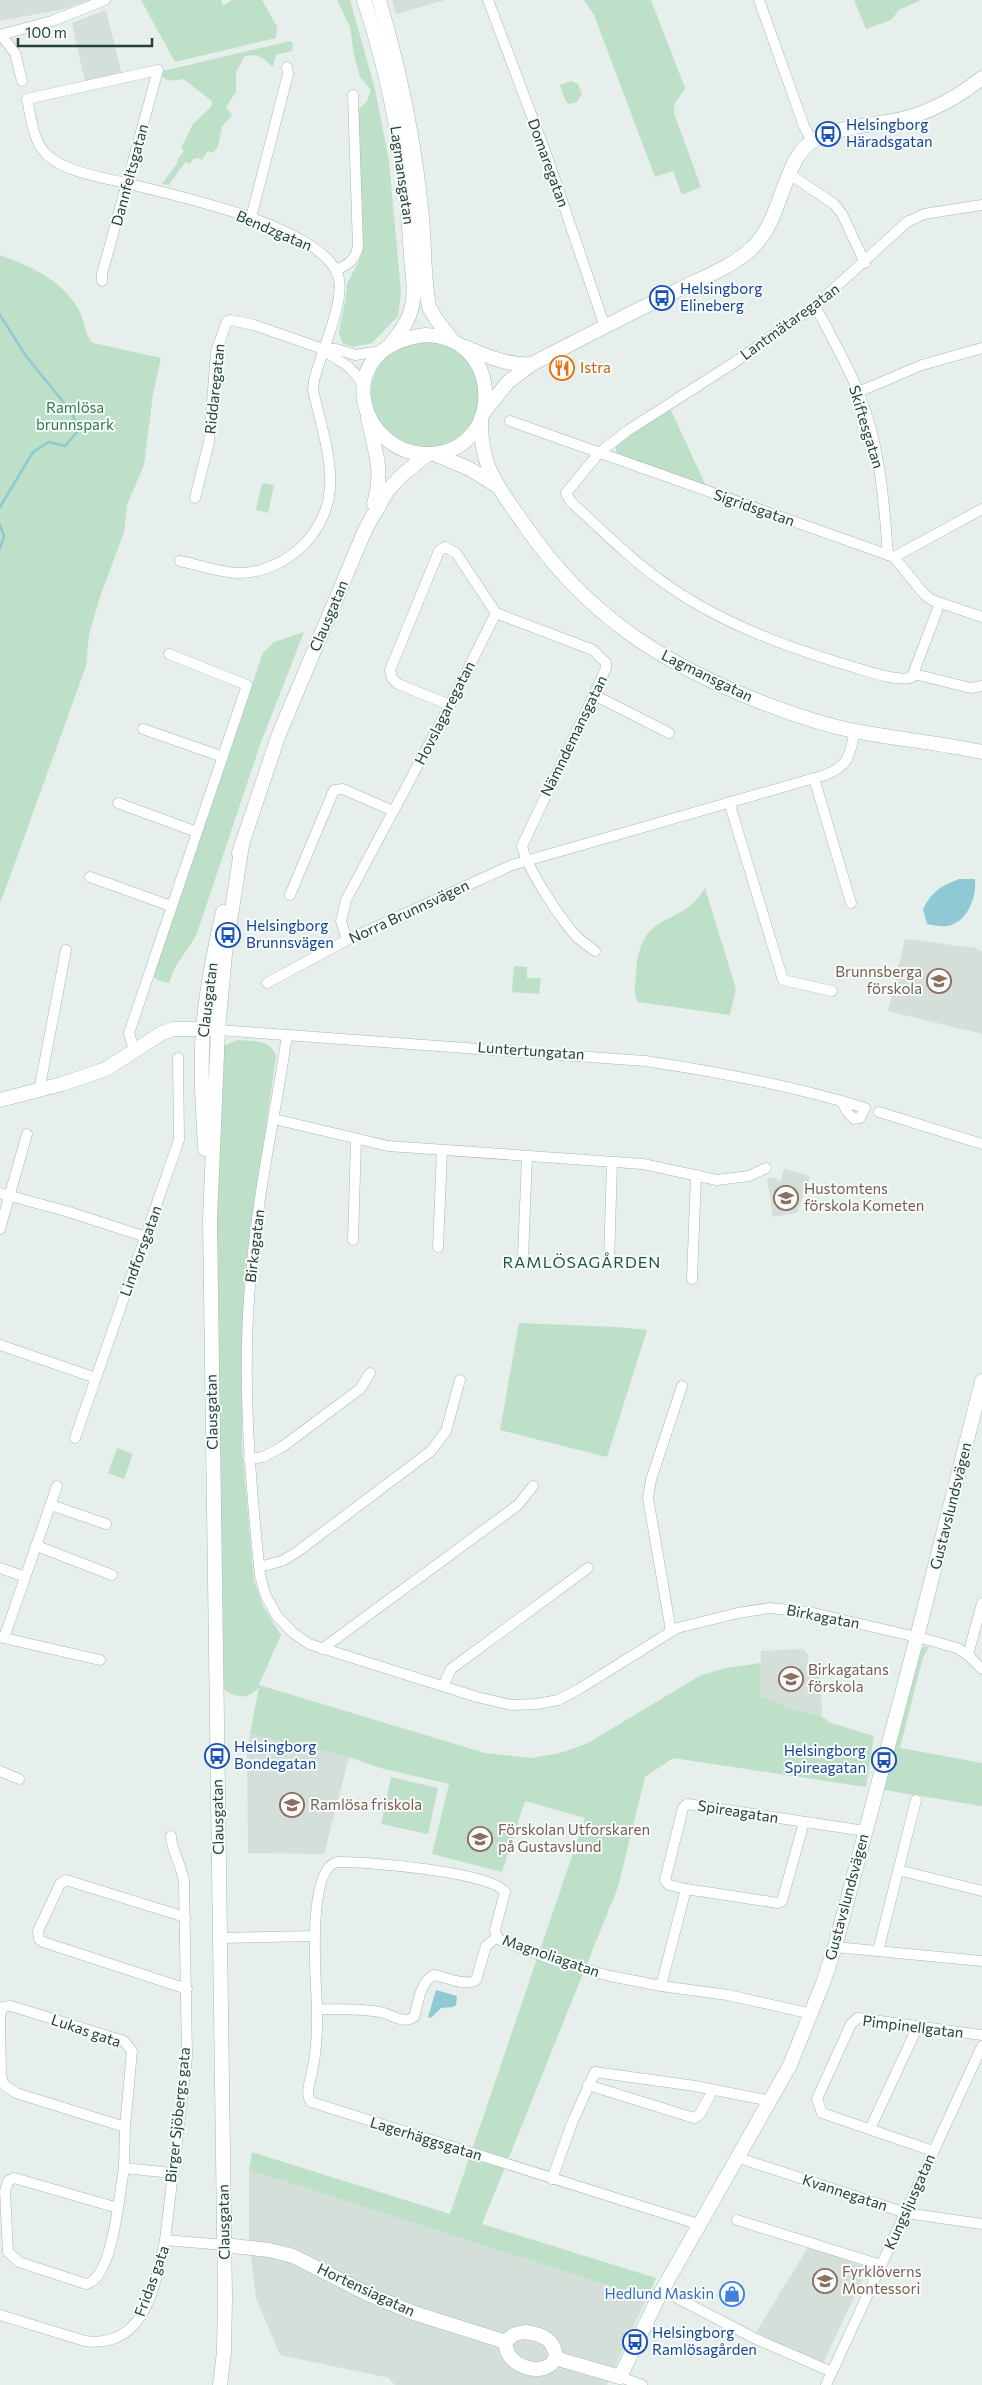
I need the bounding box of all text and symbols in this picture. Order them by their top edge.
scale bar [18,15,151,47]
text: 100 m [25,23,67,41]
place label: Helsingborg Häradsgatan [846,115,933,150]
street label: Domaregatan [525,116,573,209]
bus stop icon: Helsingborg Häradsgatan [815,121,841,147]
street label: Dannfeltsgatan [107,122,151,228]
street label: Lagmansgatan [387,124,419,225]
street label: Bendzgatan [234,206,315,254]
place label: Helsingborg Elineberg [680,279,762,314]
street label: Lantmätaregatan [736,279,842,363]
bus stop icon: Helsingborg Elineberg [649,285,675,311]
street label: Riddaregatan [200,343,228,435]
restaurant icon: Istra [549,355,575,381]
place label: Istra [580,358,611,376]
street label: Skiftesgatan [846,383,888,470]
park label: Ramlösa brunnspark [36,398,114,433]
street label: Sigridsgatan [711,485,797,529]
street label: Clausgatan [305,577,351,654]
street label: Lagmansgatan [659,645,756,705]
street label: Hovslagaregatan [410,658,478,767]
street label: Nämndemansgatan [536,672,610,799]
street label: Norra Brunnsvägen [346,875,472,947]
place label: Helsingborg Brunnsvägen [246,916,334,951]
bus stop icon: Helsingborg Brunnsvägen [215,922,241,948]
street label: Clausgatan [193,961,221,1038]
place label: Brunnsberga förskola [835,962,922,997]
school or university icon: Brunnsberga förskola [926,968,952,994]
street label: Luntertungatan [477,1037,585,1063]
place label: Hustomtens förskola Kometen [804,1179,924,1214]
school or university icon: Hustomtens förskola Kometen [773,1185,799,1211]
street label: Lindforsgatan [115,1203,165,1298]
street label: Birkagatan [241,1208,267,1284]
district label: RAMLÖSAGÅRDEN [503,1252,661,1271]
street label: Clausgatan [201,1374,221,1450]
street label: Gustavslundsvägen [926,1440,975,1571]
street label: Birkagatan [785,1600,861,1632]
place label: Birkagatans förskola [808,1660,889,1695]
school or university icon: Birkagatans förskola [778,1666,804,1692]
place label: Helsingborg Bondegatan [234,1737,316,1772]
place label: Helsingborg Spireagatan [784,1741,866,1776]
bus stop icon: Helsingborg Bondegatan [204,1743,230,1769]
bus stop icon: Helsingborg Spireagatan [871,1747,897,1773]
street label: Clausgatan [207,1779,227,1855]
school or university icon: Ramlösa friskola [279,1792,305,1818]
place label: Ramlösa friskola [310,1795,422,1813]
street label: Spireagatan [697,1796,780,1826]
place label: Förskolan Utforskaren på Gustavslund [498,1820,650,1855]
school or university icon: Förskolan Utforskaren på Gustavslund [467,1826,493,1852]
street label: Gustavslundsvägen [820,1831,872,1962]
street label: Magnoliagatan [500,1930,602,1980]
street label: Lukas gata [49,2010,124,2050]
street label: Pimpinellgatan [862,2011,965,2041]
street label: Birger Sjöbergs gata [161,2046,193,2184]
street label: Lagerhäggsgatan [368,2112,485,2164]
street label: Kungsljusgatan [880,2151,938,2252]
street label: Kvannegatan [800,2170,890,2214]
street label: Clausgatan [213,2184,233,2260]
street label: Fridas gata [130,2243,172,2319]
street label: Hortensiagatan [315,2259,418,2320]
place label: Fyrklöverns Montessori [842,2262,922,2297]
school or university icon: Fyrklöverns Montessori [812,2268,838,2294]
shop icon: Hedlund Maskin [719,2281,745,2307]
place label: Hedlund Maskin [604,2284,714,2302]
place label: Helsingborg Ramlösagården [652,2323,757,2358]
bus stop icon: Helsingborg Ramlösagården [622,2329,648,2355]

